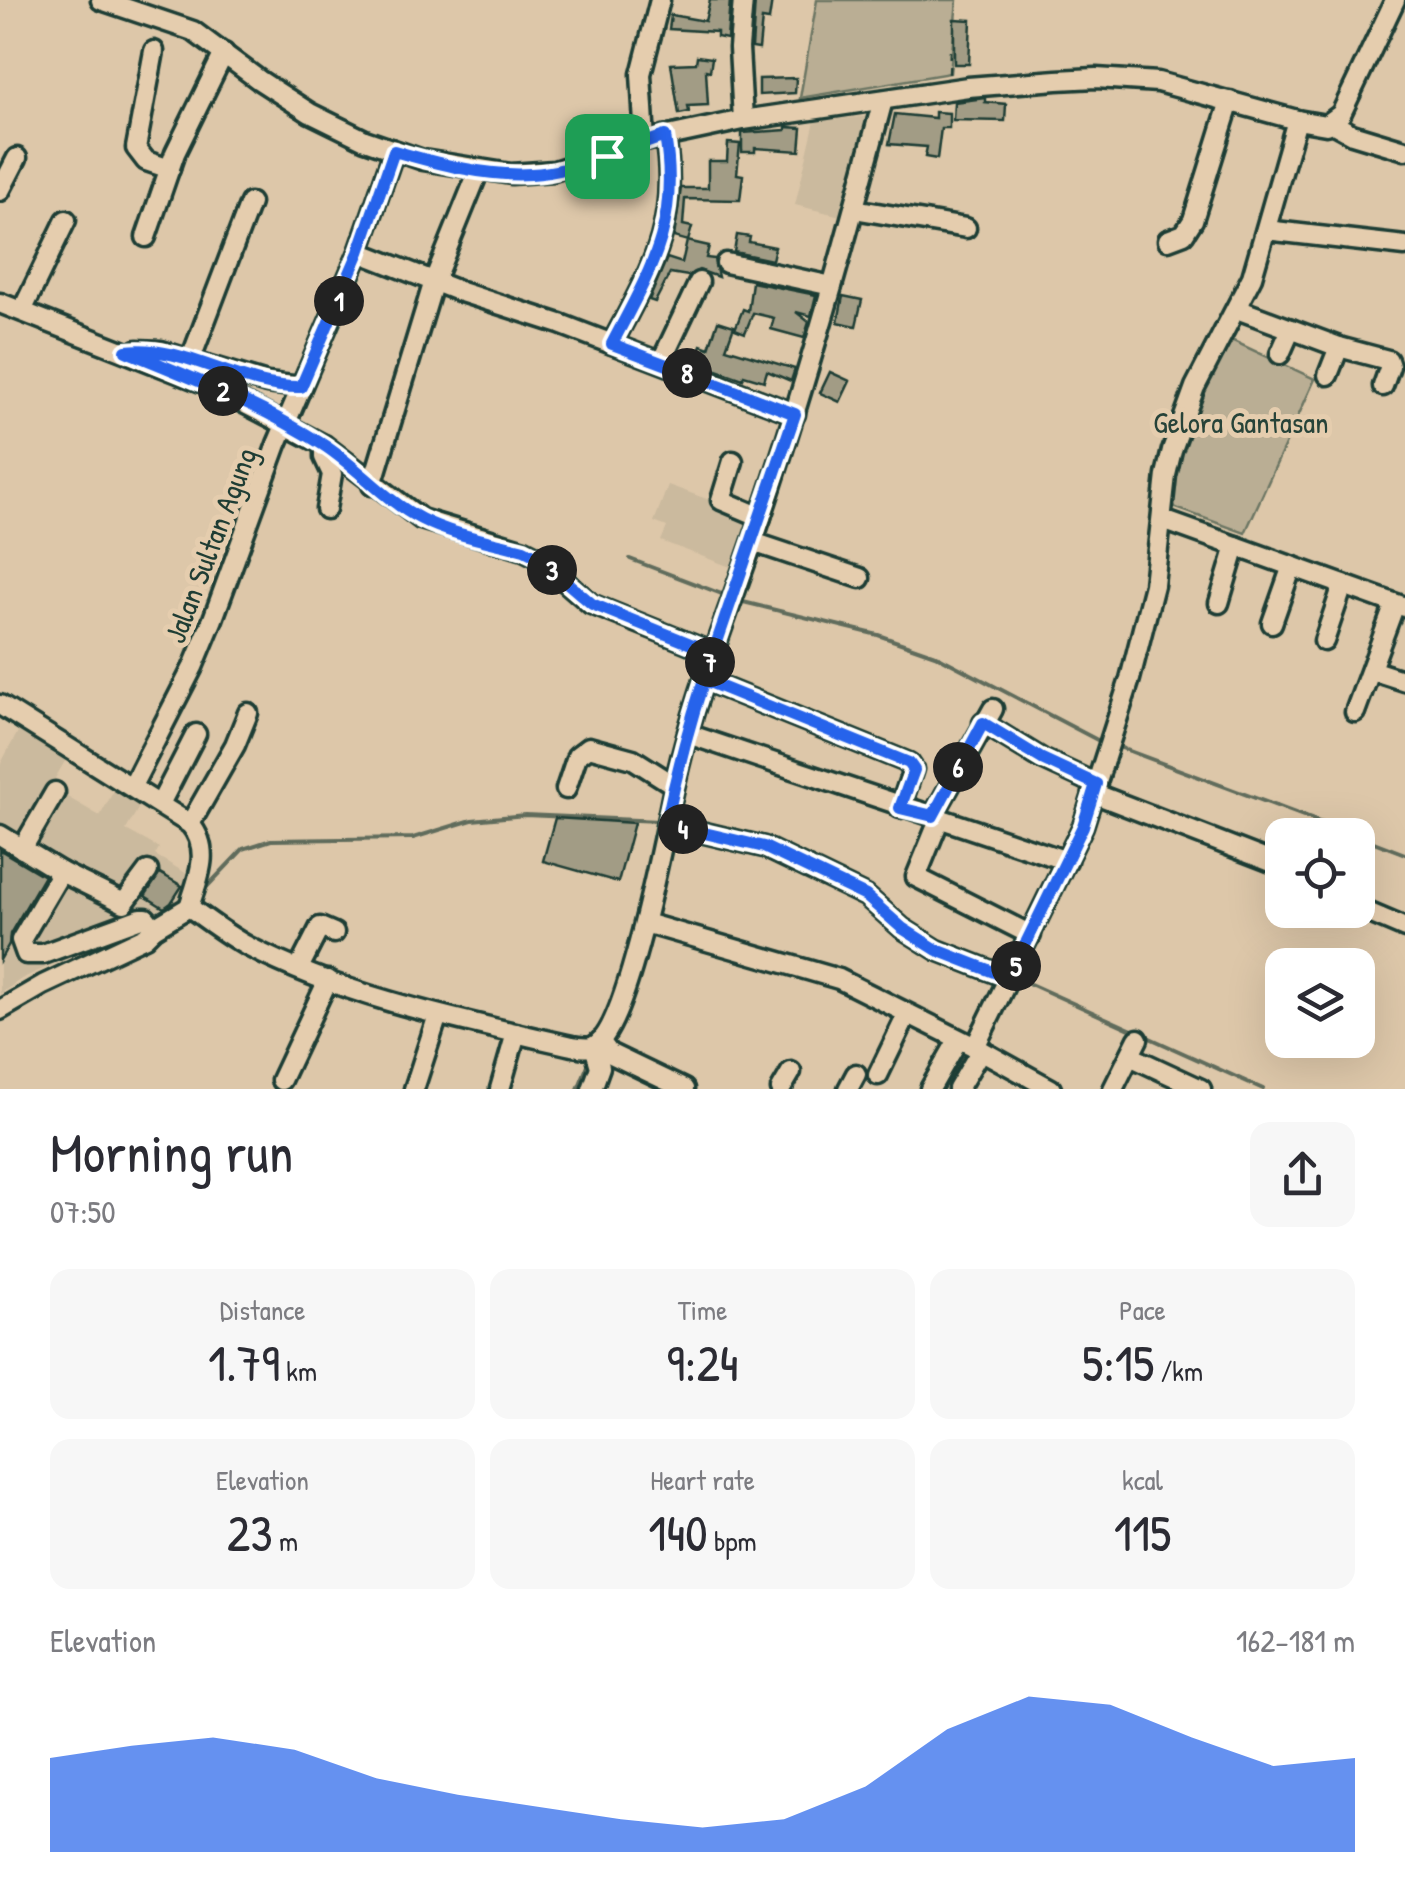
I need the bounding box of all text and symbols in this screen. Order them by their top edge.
pin [565,114,650,199]
icon: arrive [580,129,635,184]
pin: 1 [314,276,364,326]
text: 1 [334,282,344,320]
pin: 8 [662,348,712,398]
text: 8 [681,354,693,392]
pin: 2 [198,366,248,416]
text: 2 [216,372,230,410]
park label: Gelora Gantasan [1153,402,1329,442]
street label: Jalan Sultan Agung [154,442,266,648]
pin: 3 [527,545,577,595]
text: 3 [546,551,558,589]
pin: 7 [685,637,735,687]
text: 7 [703,643,717,681]
pin: 6 [933,742,983,792]
text: 6 [952,748,964,786]
pin: 4 [658,804,708,854]
text: 4 [678,810,688,848]
map controls [1265,818,1375,1058]
button: locate [1265,818,1375,928]
pin: 5 [991,941,1041,991]
text: 5 [1010,947,1022,985]
button: layers [1265,948,1375,1058]
text: Morning run [50,1115,293,1189]
button: share [1250,1122,1355,1227]
text: 07:50 [50,1190,115,1233]
text: Distance [220,1291,305,1329]
text: Time [678,1291,727,1329]
text: Pace [1119,1291,1166,1329]
text: 1.79 [208,1329,280,1397]
text: 9:24 [666,1329,739,1397]
text: 5:15 [1082,1329,1154,1397]
text: km [280,1352,317,1390]
text: /km [1154,1352,1203,1390]
text: Elevation [216,1461,309,1499]
text: Heart rate [650,1461,755,1499]
text: kcal [1122,1461,1163,1499]
text: 23 [227,1499,273,1567]
text: 140 [648,1499,708,1567]
text: 115 [1114,1499,1171,1567]
text: m [273,1522,298,1560]
text: bpm [708,1522,757,1560]
text: Elevation [50,1619,156,1662]
text: 162–181 m [1236,1619,1355,1662]

